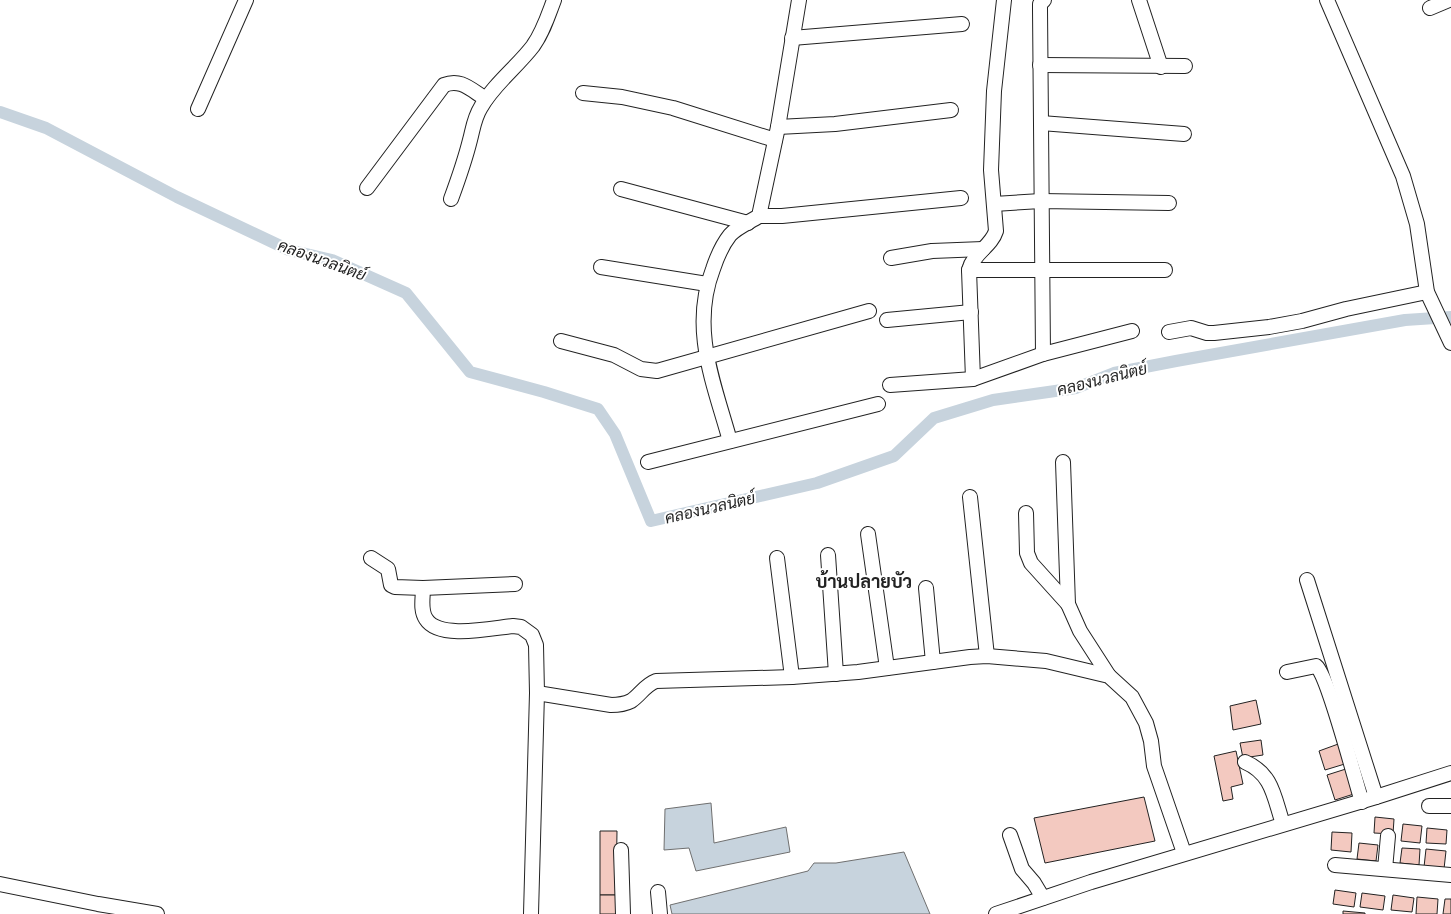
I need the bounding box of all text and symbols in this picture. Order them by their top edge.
water label: คลองนวลนิตย์ [275,232,372,285]
water label: คลองนวลนิตย์ [1054,355,1151,399]
water label: คลองนวลนิตย์ [662,485,759,528]
district label: บ้านปลายบัว [816,570,912,593]

